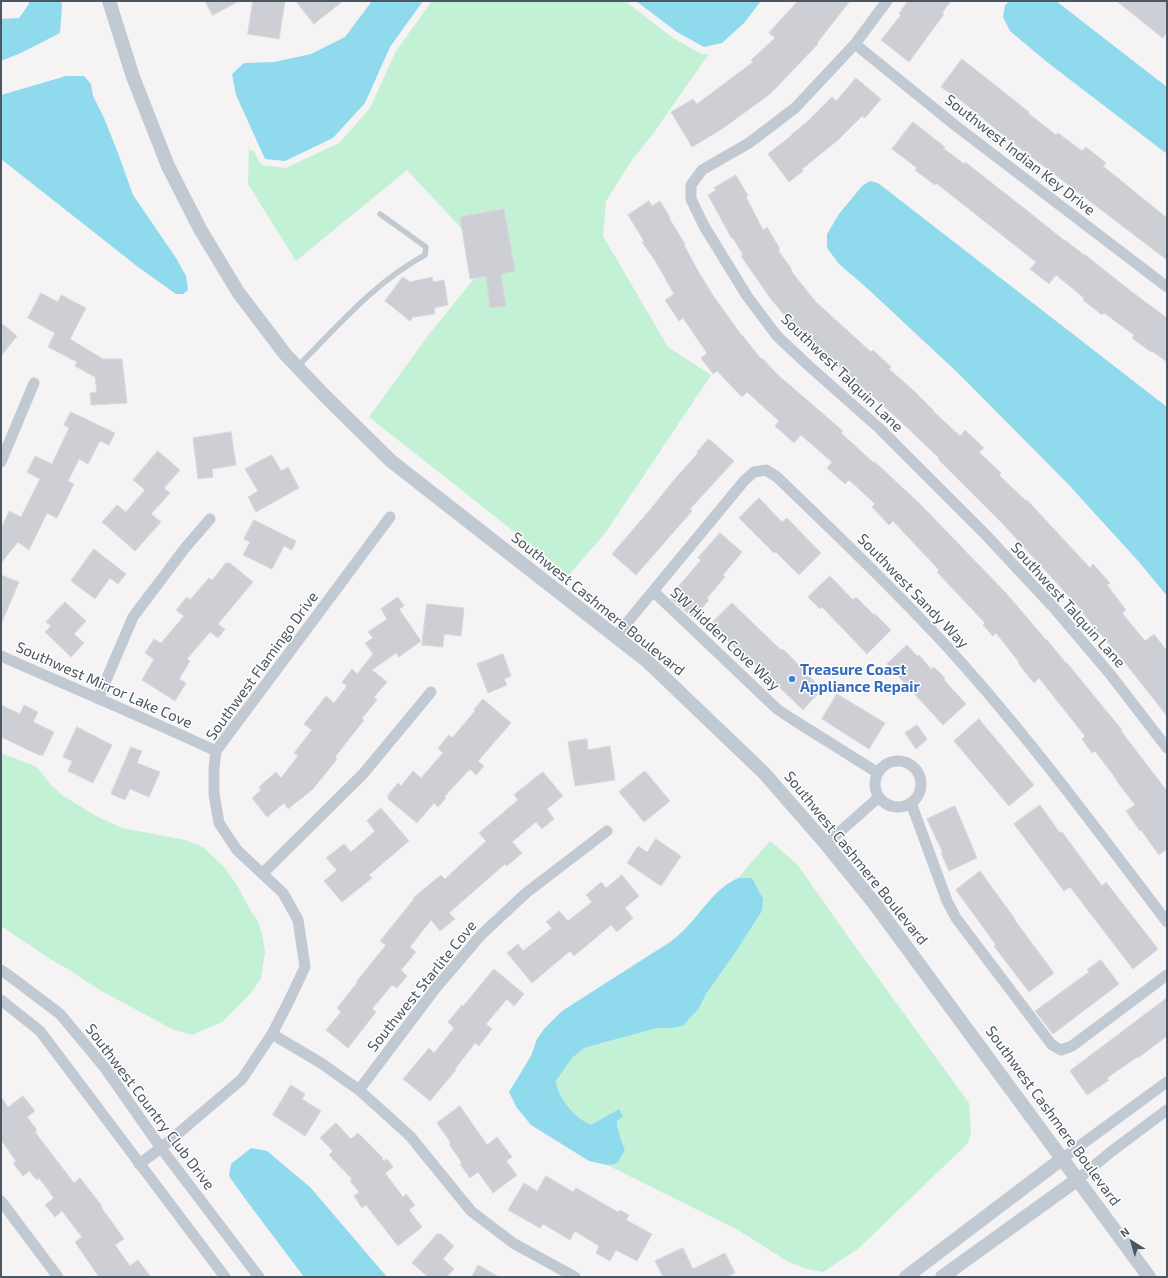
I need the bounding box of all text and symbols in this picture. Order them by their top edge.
street label: Southwest Indian Key Drive [941,91,1099,219]
street label: Southwest Talquin Lane [777,310,907,436]
street label: Southwest Cashmere Boulevard [508,528,688,680]
street label: Southwest Sandy Way [854,530,972,652]
street label: Southwest Talquin Lane [1007,539,1129,671]
street label: SW Hidden Cove Way [666,583,784,695]
street label: Southwest Flamingo Drive [202,588,322,744]
street label: Southwest Mirror Lake Cove [13,638,195,732]
place label: Treasure Coast Appliance Repair [800,661,920,696]
marker: Treasure Coast Appliance Repair [787,674,797,684]
street label: Southwest Cashmere Boulevard [780,768,932,948]
street label: Southwest Starlite Cove [364,917,480,1055]
street label: Southwest Country Club Drive [82,1020,218,1194]
street label: Southwest Cashmere Boulevard [982,1023,1124,1209]
north arrow [1112,1222,1152,1262]
text: N [1117,1224,1132,1240]

